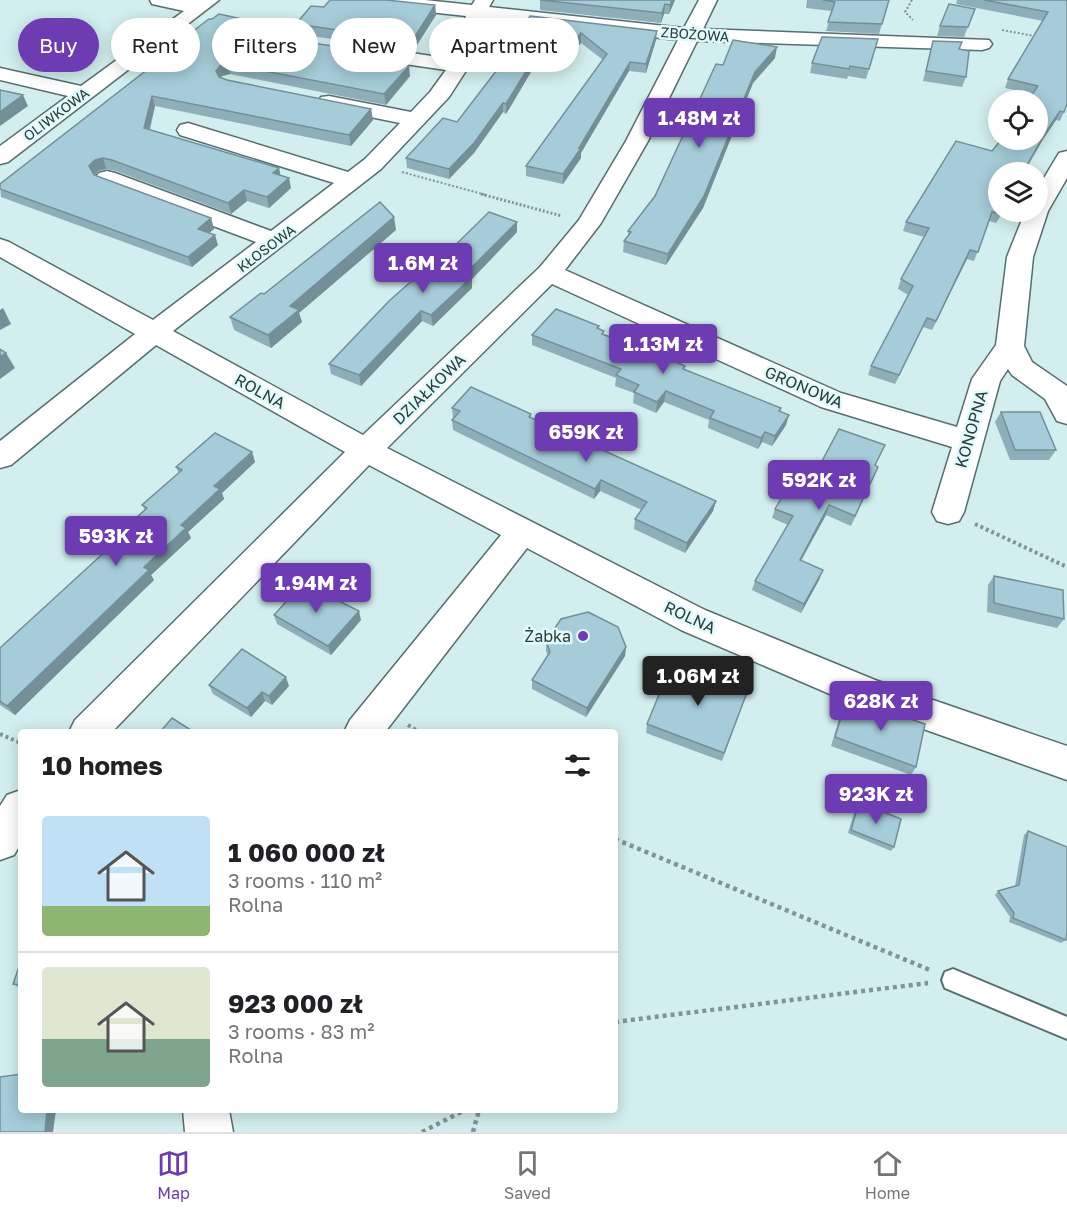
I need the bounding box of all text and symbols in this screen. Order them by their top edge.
chip: Buy [18,18,99,72]
chip: Rent [111,18,200,72]
chip: Filters [212,18,318,72]
chip: New [330,18,417,72]
chip: Apartment [429,18,579,72]
street label: ZBOŻOWA [660,23,730,45]
street label: OLIWKOWA [20,83,93,144]
map controls [988,90,1048,222]
button: locate [988,90,1048,150]
pin: 1.48M zł [637,98,761,149]
text: 1.48M zł [658,105,740,129]
button: layers [988,162,1048,222]
street label: KŁOSOWA [233,220,299,275]
pin: 1.6M zł [368,243,478,294]
text: 1.6M zł [388,250,458,274]
pin: 1.13M zł [601,324,725,375]
text: 1.13M zł [623,331,703,355]
street label: DZIAŁKOWA [388,349,470,429]
street label: GRONOWA [762,362,846,413]
street label: ROLNA [231,369,289,413]
street label: KONOPNA [950,388,992,470]
pin: 659K zł [531,412,641,463]
text: 659K zł [549,419,623,443]
pin: 592K zł [764,460,874,511]
text: 592K zł [782,467,856,491]
pin: 593K zł [61,516,171,567]
text: 593K zł [79,523,153,547]
pin: 1.94M zł [254,563,378,614]
text: 1.94M zł [275,570,357,594]
street label: ROLNA [661,596,719,638]
place label: Żabka [525,626,571,646]
marker: Żabka [576,629,590,643]
pin: 1.06M zł [636,656,760,707]
text: 1.06M zł [657,663,739,687]
pin: 628K zł [826,681,936,732]
text: 628K zł [844,688,918,712]
icon: filters [561,749,594,782]
text: 10 homes [42,750,163,781]
pin: 923K zł [821,774,931,825]
text: 923K zł [839,781,913,805]
text: 1 060 000 zł [228,837,385,868]
icon: home [90,840,162,912]
text: 3 rooms · 110 m² [228,868,382,892]
text: Rolna [228,892,283,916]
text: 923 000 zł [228,988,363,1019]
icon: home [90,991,162,1063]
text: 3 rooms · 83 m² [228,1019,374,1043]
text: Rolna [228,1043,283,1067]
tab: Map [157,1147,190,1203]
tab: Saved [504,1147,551,1203]
tab: Home [865,1147,910,1203]

